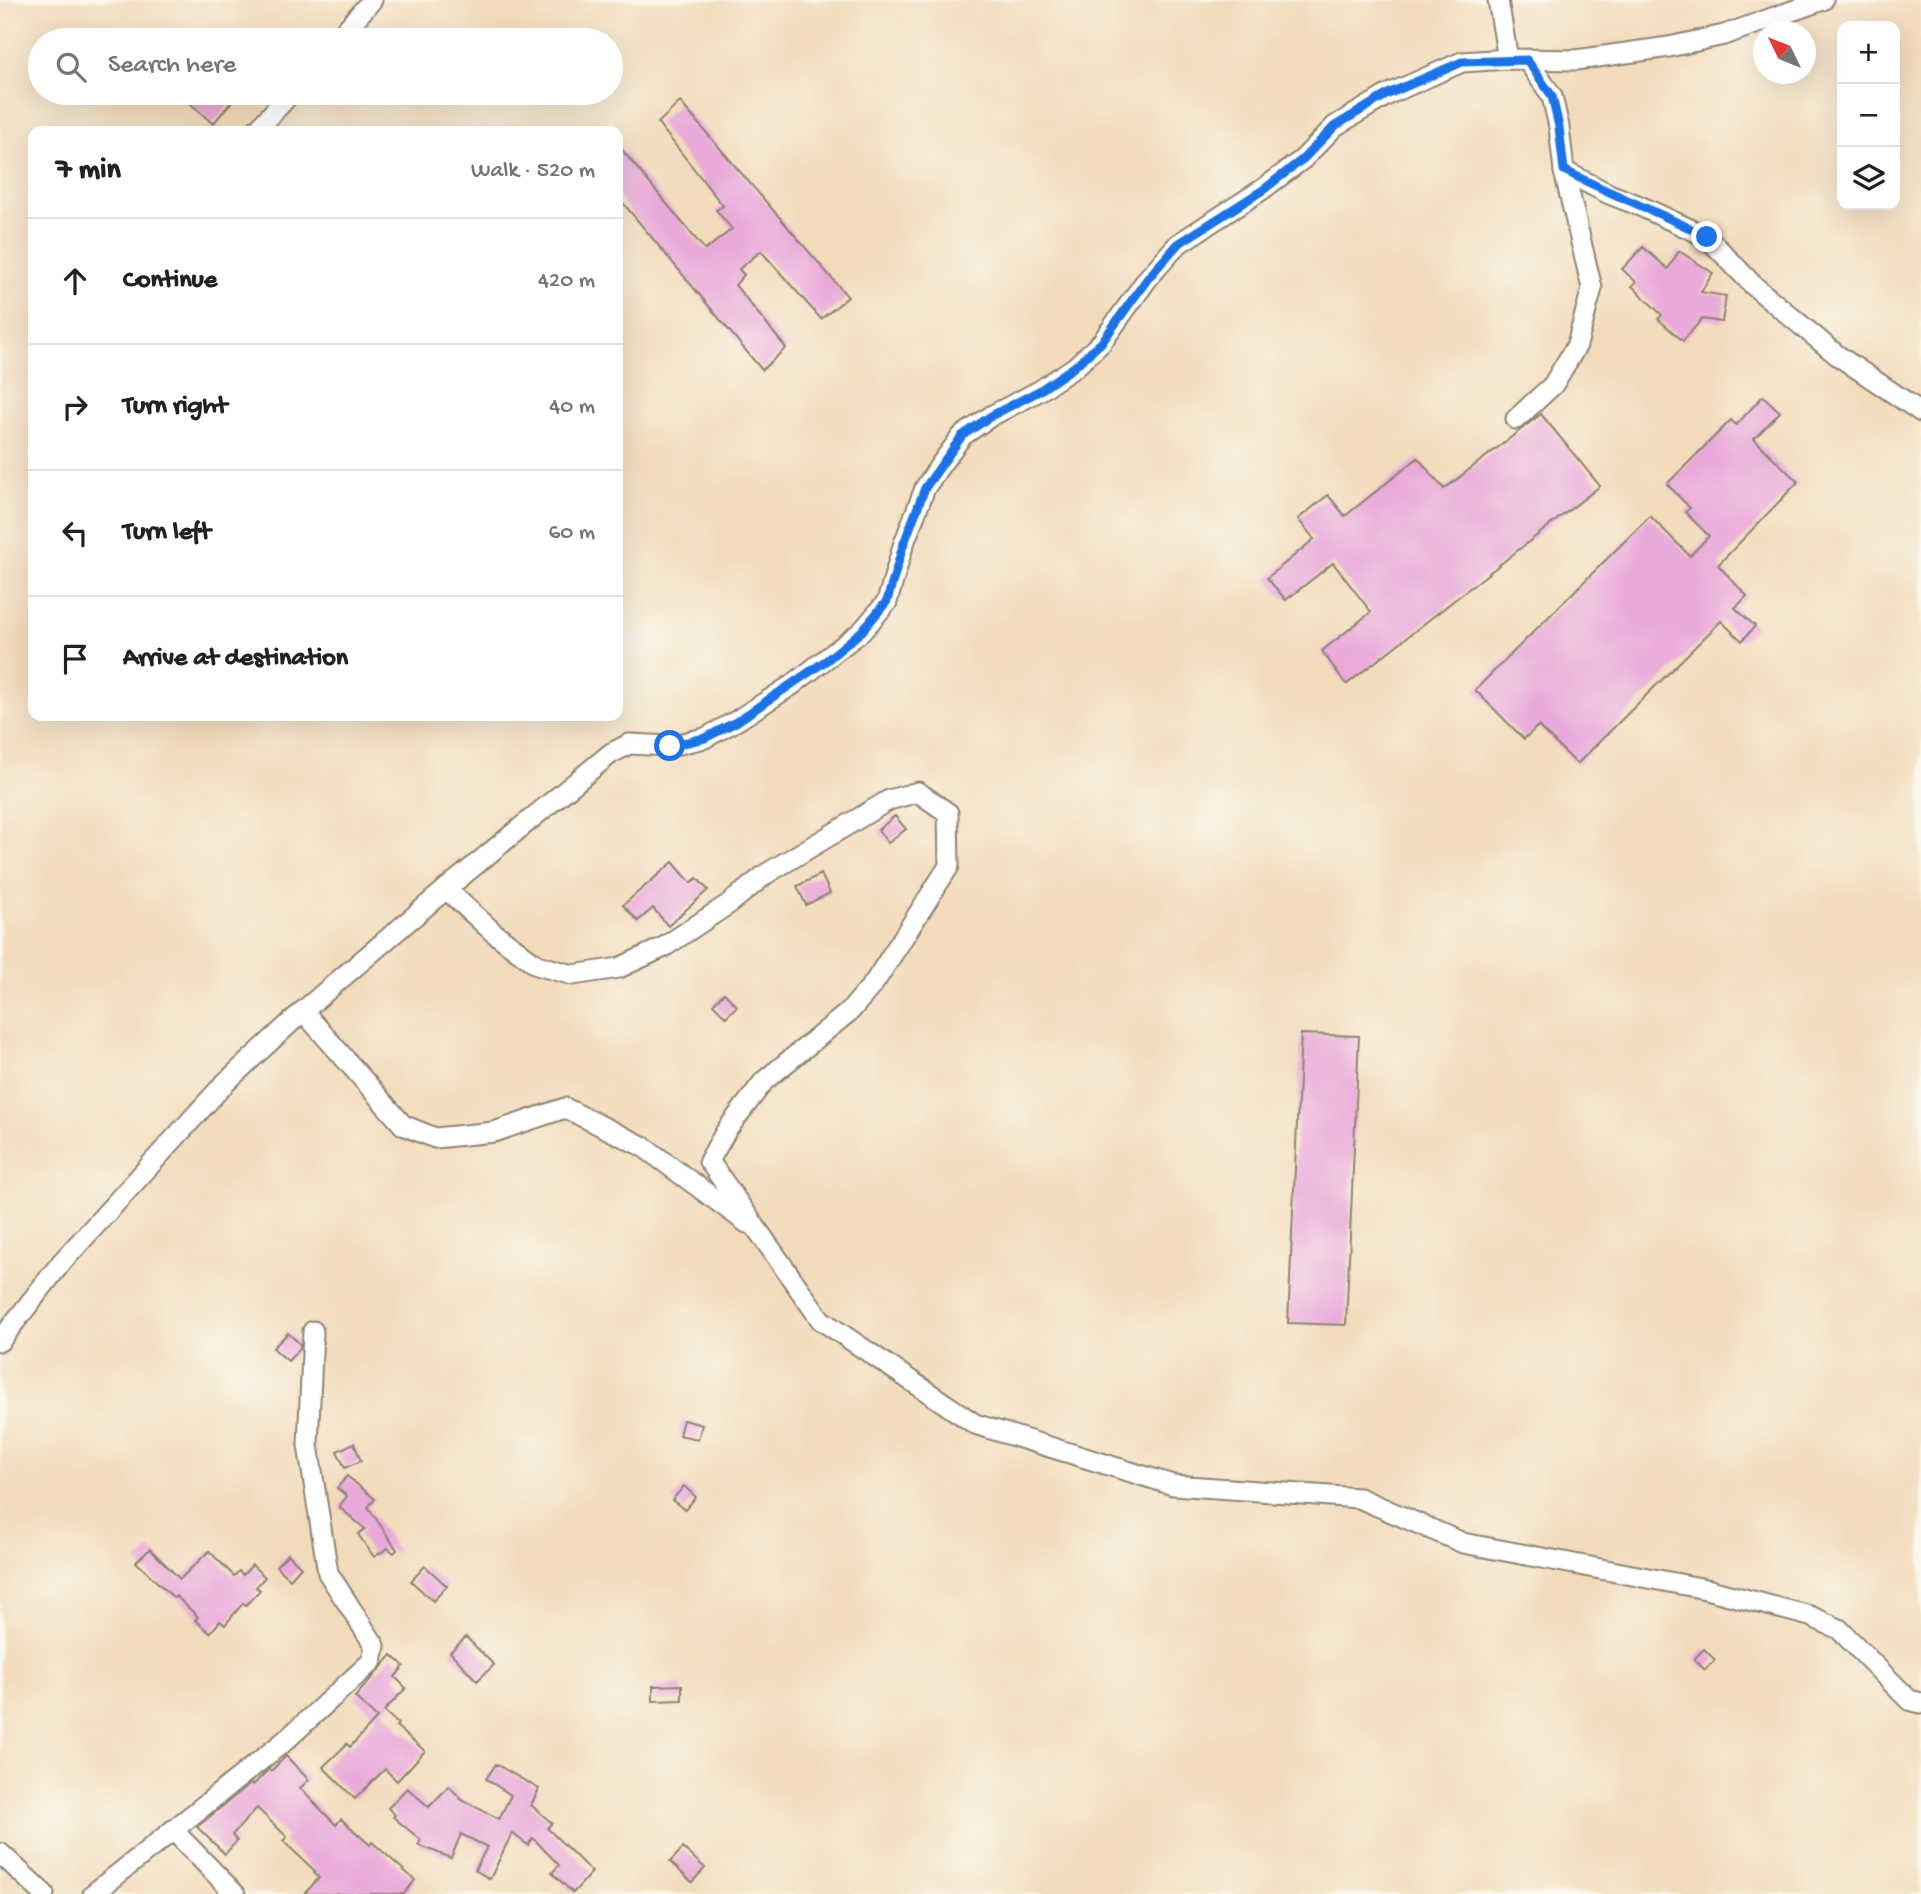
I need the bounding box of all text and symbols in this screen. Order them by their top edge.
north arrow [1753,21,1816,84]
map controls [1837,21,1900,210]
button: + [1837,21,1900,84]
search box [28,28,623,105]
icon: search [52,48,90,86]
text: Search here [108,51,236,82]
button: − [1837,84,1900,147]
button: layers [1837,147,1900,210]
text: 7 min [56,154,121,189]
text: Walk · 520 m [471,158,595,185]
route end [1691,221,1722,252]
icon: ahead [56,262,94,300]
text: Continue [123,266,217,297]
text: 420 m [538,268,595,295]
icon: right [56,388,94,426]
text: Turn right [123,392,227,423]
text: 40 m [549,394,595,421]
icon: left [56,514,94,552]
text: Turn left [123,518,211,549]
text: 60 m [549,520,595,547]
icon: arrive [56,640,94,678]
text: Arrive at destination [123,644,348,675]
route start [654,730,685,761]

